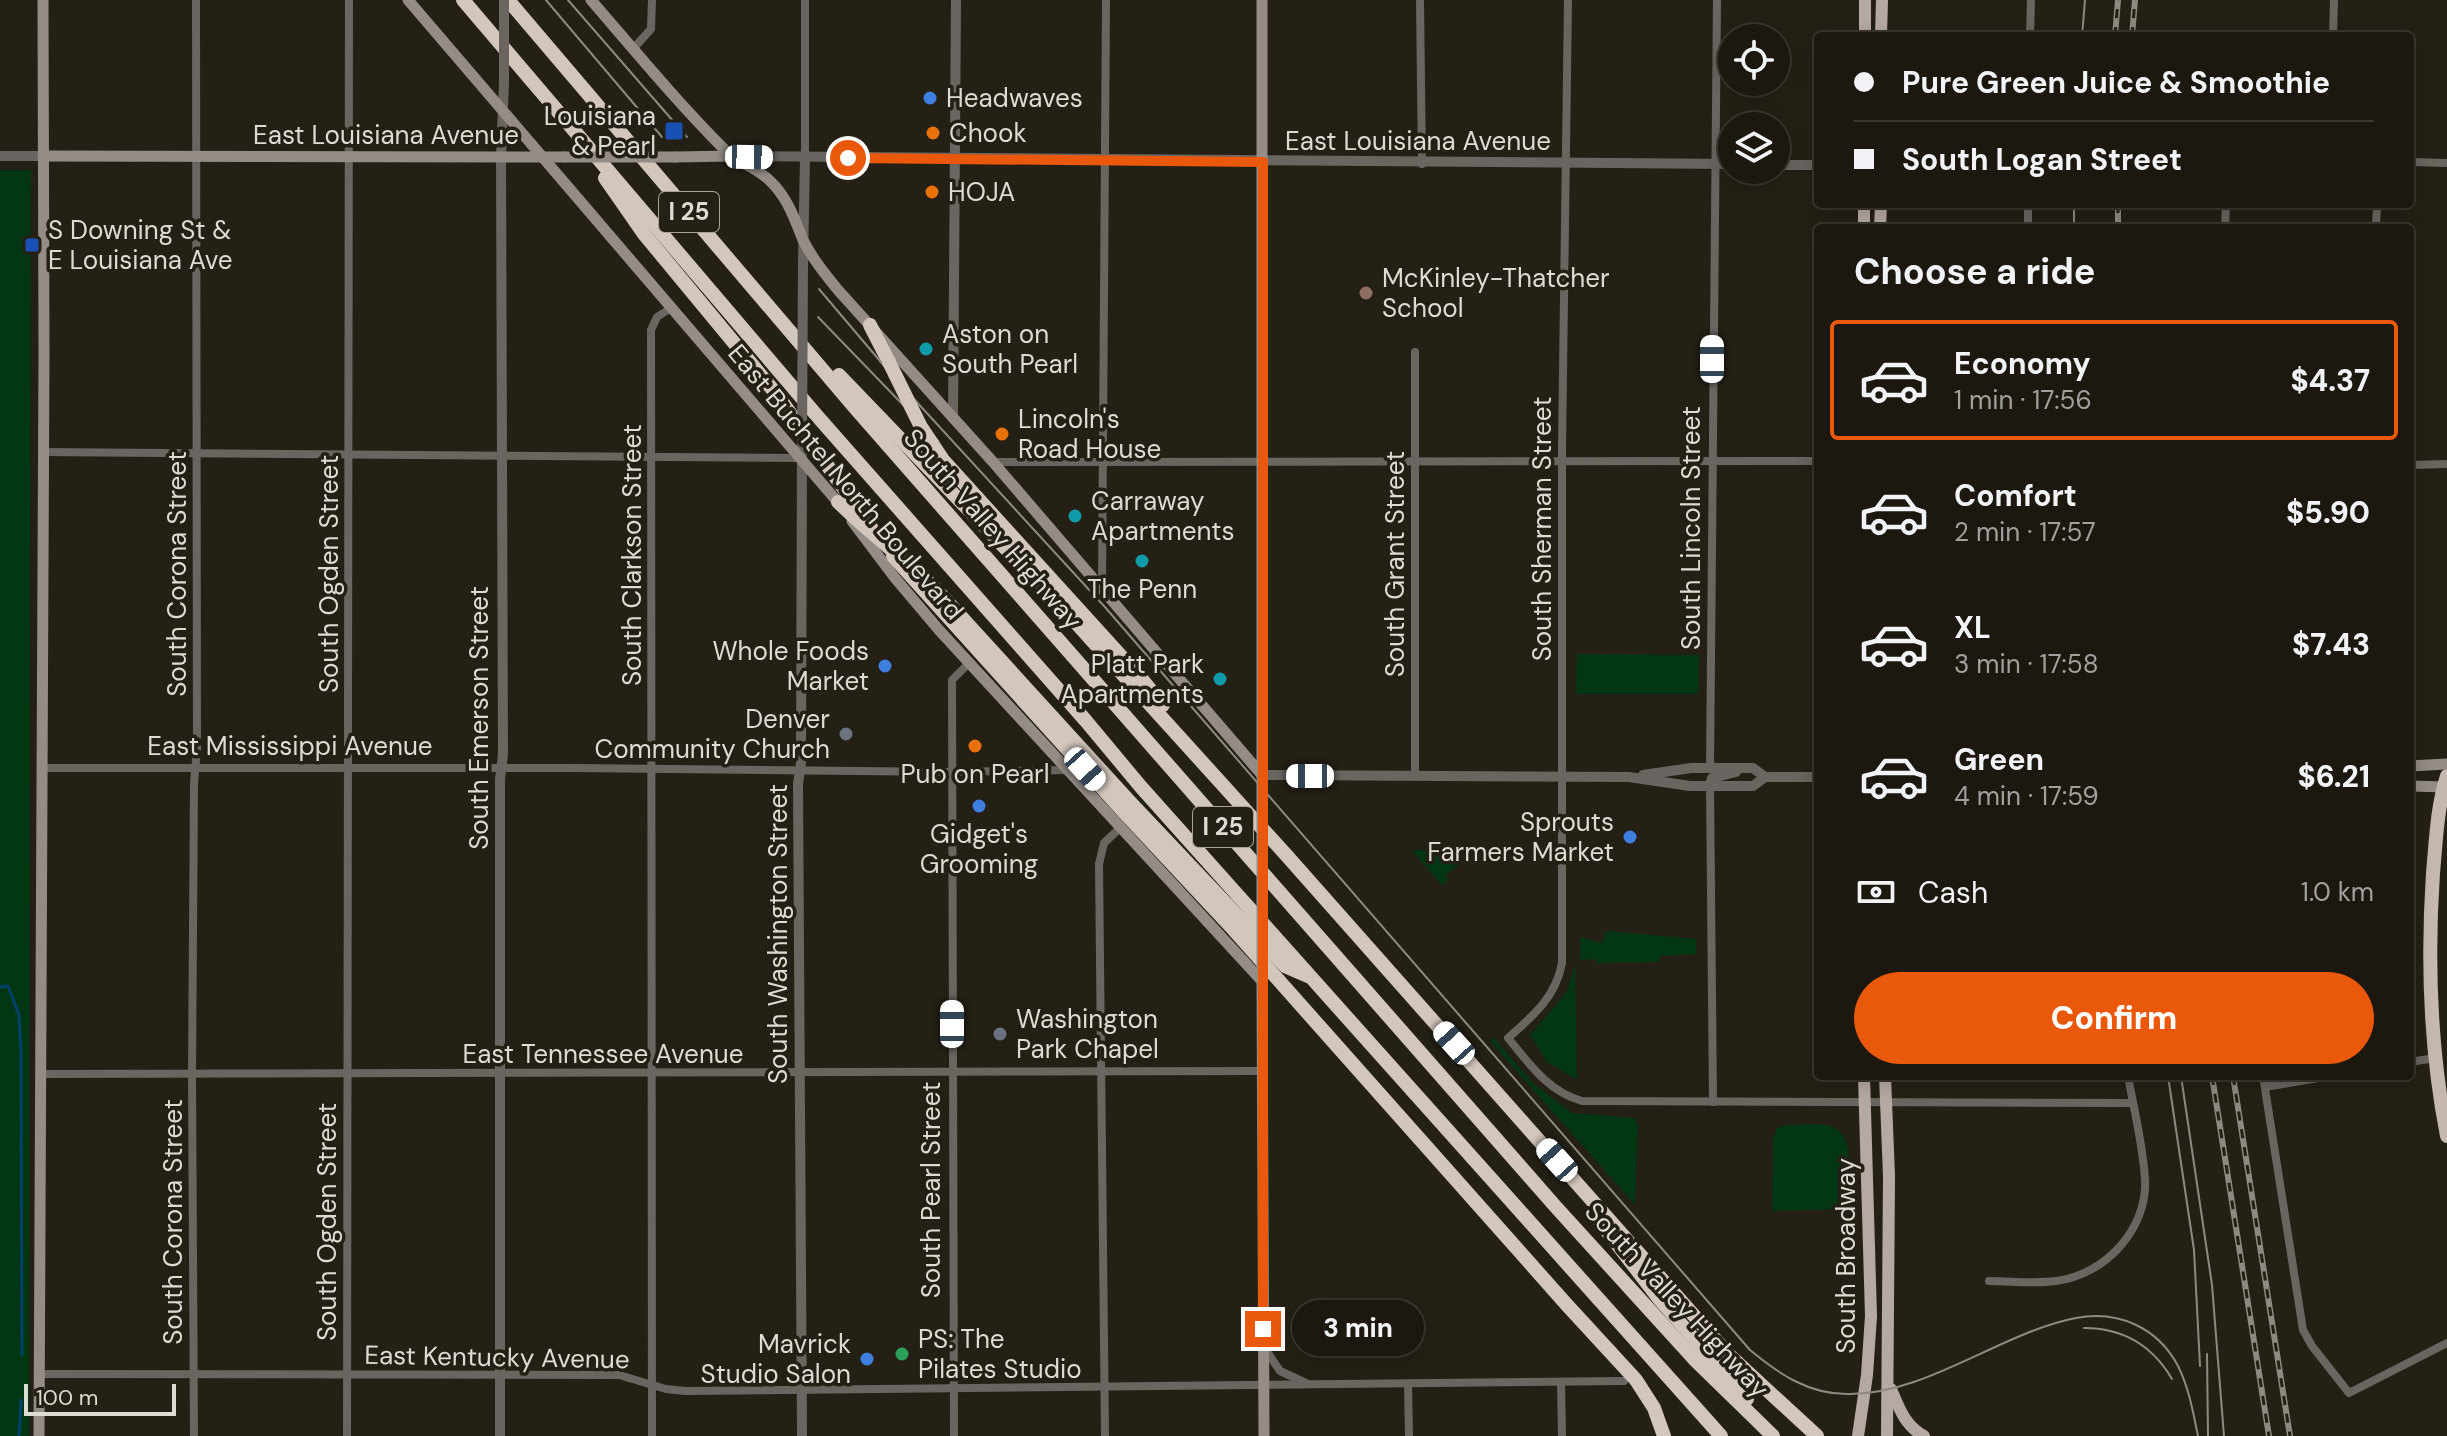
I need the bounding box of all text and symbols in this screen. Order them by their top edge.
map controls [1718,24,1790,184]
button: locate [1718,24,1790,96]
text: Pure Green Juice & Smoothie [1902,63,2330,102]
place label: Headwaves [946,81,1083,115]
marker: Headwaves [921,89,939,107]
place label: Louisiana & Pearl [544,99,656,163]
button: layers [1718,112,1790,184]
place label: Chook [949,116,1027,150]
street label: East Louisiana Avenue [253,118,519,152]
marker: Louisiana & Pearl [663,120,685,142]
marker: Chook [924,124,942,142]
street label: East Louisiana Avenue [1285,124,1551,158]
route start [830,140,866,176]
text: South Logan Street [1902,140,2182,179]
car [725,145,773,169]
place label: HOJA [948,175,1015,209]
marker: HOJA [923,183,941,201]
road number: I 25 [659,192,719,232]
place label: S Downing St & E Louisiana Ave [48,213,233,277]
marker: S Downing St & E Louisiana Ave [23,236,41,254]
text: Choose a ride [1854,248,2095,295]
place label: McKinley-Thatcher School [1382,261,1610,325]
marker: McKinley-Thatcher School [1357,284,1375,302]
place label: Aston on South Pearl [942,317,1078,381]
car [1700,335,1724,383]
street label: East Buchtel North Boulevard [721,337,971,627]
marker: Aston on South Pearl [917,340,935,358]
icon: car [1858,344,1930,416]
text: Economy [1954,344,2091,383]
text: $4.37 [2290,361,2370,400]
text: 1 min · 17:56 [1954,383,2092,417]
street label: South Sherman Street [1525,397,1559,661]
place label: Lincoln's Road House [1018,402,1161,466]
street label: South Lincoln Street [1674,406,1708,650]
street label: South Valley Highway [896,421,1090,637]
street label: South Clarkson Street [615,424,649,686]
marker: Lincoln's Road House [993,425,1011,443]
street label: South Corona Street [160,451,194,697]
street label: South Grant Street [1378,451,1412,677]
street label: South Ogden Street [312,455,346,693]
icon: car [1858,476,1930,548]
text: Comfort [1954,476,2077,515]
place label: Carraway Apartments [1091,484,1235,548]
text: $5.90 [2286,493,2370,532]
marker: Carraway Apartments [1066,507,1084,525]
text: 2 min · 17:57 [1954,515,2096,549]
marker: The Penn [1133,552,1151,570]
place label: The Penn [1087,572,1197,606]
street label: South Emerson Street [462,586,496,850]
icon: car [1858,608,1930,680]
text: XL [1954,608,1991,647]
text: $7.43 [2292,625,2370,664]
place label: Whole Foods Market [712,634,869,698]
place label: Platt Park Apartments [1060,647,1204,711]
text: 3 min · 17:58 [1954,647,2099,681]
marker: Whole Foods Market [876,657,894,675]
marker: Platt Park Apartments [1211,670,1229,688]
place label: Denver Community Church [595,702,830,766]
marker: Denver Community Church [837,725,855,743]
street label: East Mississippi Avenue [147,729,433,763]
marker: Pub on Pearl [966,737,984,755]
icon: car [1858,740,1930,812]
text: Green [1954,740,2044,779]
car [1060,743,1110,795]
place label: Pub on Pearl [900,757,1050,791]
text: $6.21 [2298,757,2370,796]
car [1286,764,1334,788]
text: 4 min · 17:59 [1954,779,2099,813]
street label: South Washington Street [761,784,795,1084]
marker: Gidget's Grooming [970,797,988,815]
place label: Sprouts Farmers Market [1427,805,1614,869]
road number: I 25 [1193,807,1253,847]
place label: Gidget's Grooming [920,817,1038,881]
marker: Sprouts Farmers Market [1621,828,1639,846]
icon: cash [1854,870,1898,914]
text: Cash [1918,873,1988,912]
text: 1.0 km [2301,875,2374,909]
button: Confirm [1854,972,2374,1064]
car [940,1000,964,1048]
place label: Washington Park Chapel [1016,1002,1159,1066]
car [1429,1017,1479,1069]
marker: Washington Park Chapel [991,1025,1009,1043]
street label: East Tennessee Avenue [463,1037,743,1071]
street label: South Pearl Street [914,1082,948,1298]
street label: South Corona Street [156,1099,190,1345]
street label: South Ogden Street [310,1103,344,1341]
car [1532,1134,1582,1186]
street label: South Broadway [1829,1158,1863,1354]
street label: South Valley Highway [1577,1195,1777,1405]
callout: 3 min [1291,1301,1423,1357]
route end [1245,1311,1281,1347]
text: 3 min [1323,1311,1393,1345]
place label: PS: The Pilates Studio [918,1322,1082,1386]
place label: Mavrick Studio Salon [701,1327,851,1391]
street label: East Kentucky Avenue [364,1338,630,1376]
marker: PS: The Pilates Studio [893,1345,911,1363]
marker: Mavrick Studio Salon [858,1350,876,1368]
scale bar [24,1380,176,1416]
text: 100 m [36,1383,98,1412]

